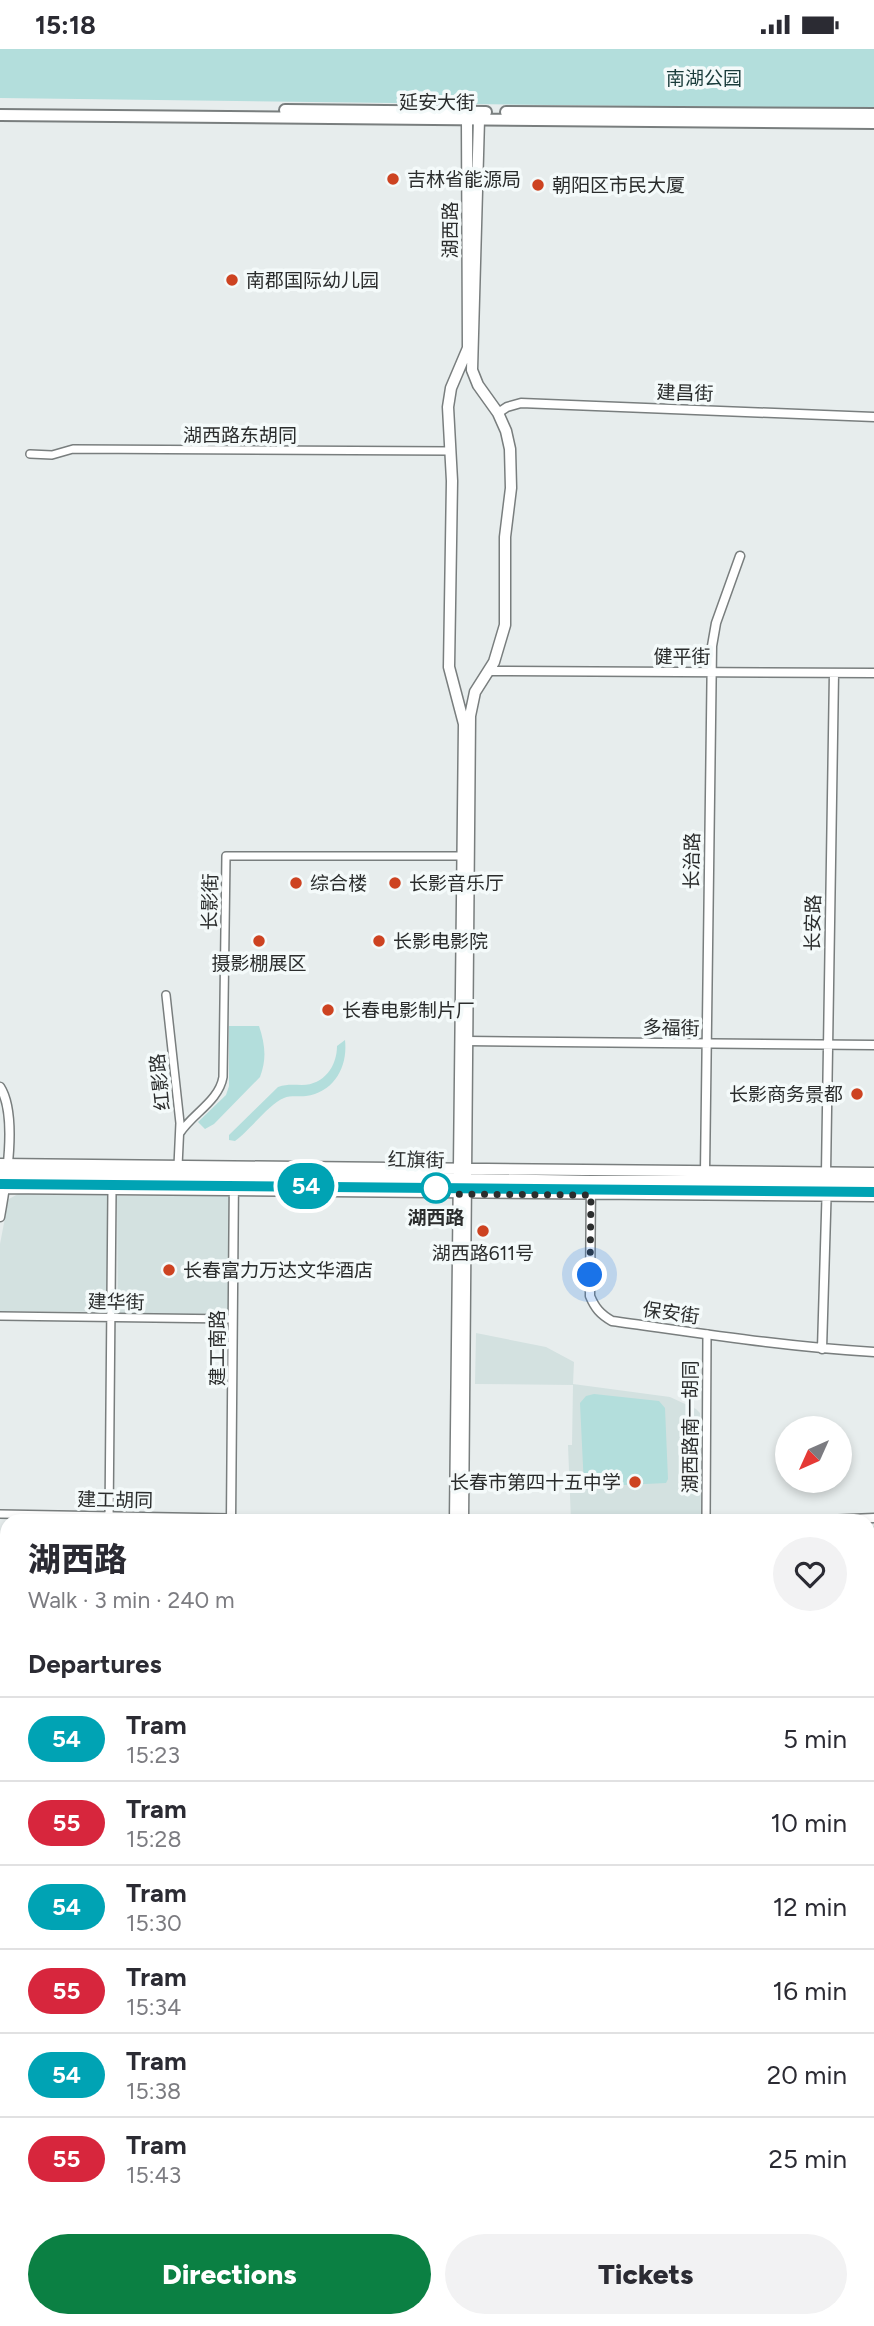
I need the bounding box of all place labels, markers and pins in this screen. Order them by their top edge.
place label: 吉林省能源局 [407,168,521,191]
marker: 吉林省能源局 [385,171,401,187]
place label: 朝阳区市民大厦 [552,174,685,197]
marker: 朝阳区市民大厦 [530,177,546,193]
place label: 南郡国际幼儿园 [246,269,379,292]
marker: 南郡国际幼儿园 [224,272,240,288]
place label: 综合楼 [310,872,367,895]
place label: 长影音乐厅 [409,872,504,895]
marker: 综合楼 [288,875,304,891]
marker: 长影音乐厅 [387,875,403,891]
place label: 长影电影院 [393,930,488,953]
marker: 摄影棚展区 [251,933,267,949]
marker: 长影电影院 [371,933,387,949]
place label: 摄影棚展区 [211,952,307,975]
place label: 长春电影制片厂 [342,999,475,1022]
marker: 长春电影制片厂 [320,1002,336,1018]
place label: 长影商务景都 [729,1083,843,1106]
marker: 长影商务景都 [849,1086,865,1102]
marker: 湖西路 [421,1173,451,1203]
place label: 湖西路 [407,1206,465,1229]
marker: 湖西路611号 [475,1223,491,1239]
place label: 湖西路611号 [432,1242,534,1265]
place label: 长春富力万达文华酒店 [183,1259,373,1282]
marker: 长春富力万达文华酒店 [161,1262,177,1278]
place label: 长春市第四十五中学 [450,1471,621,1494]
marker: 长春市第四十五中学 [627,1474,643,1490]

